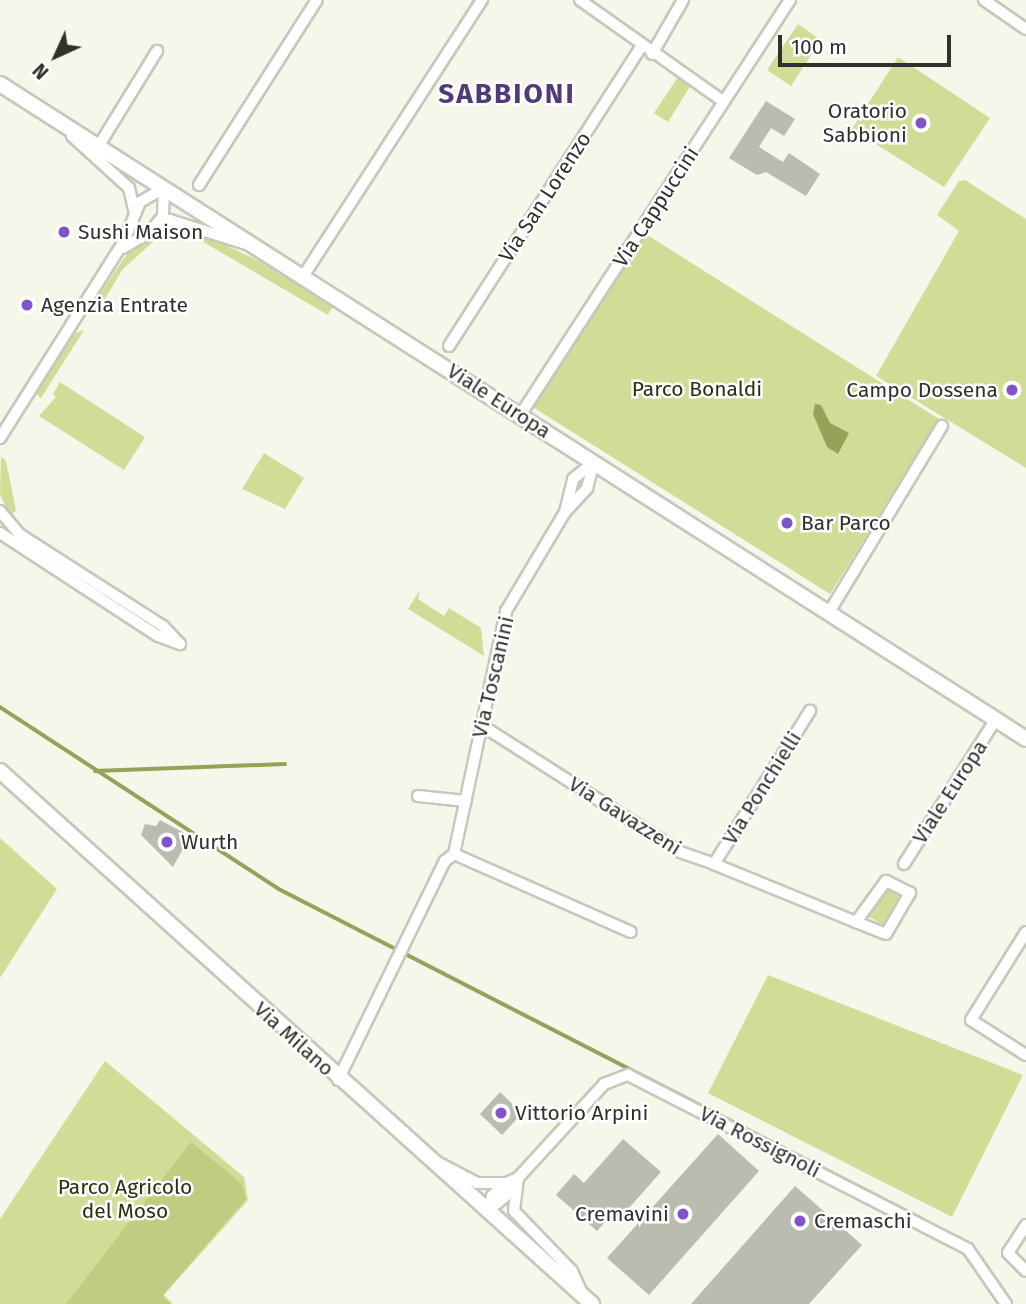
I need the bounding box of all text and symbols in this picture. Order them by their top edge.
north arrow [21,21,91,91]
scale bar [781,21,954,65]
text: 100 m [791,34,847,60]
text: N [28,59,53,84]
district label: SABBIONI [439,77,575,111]
place label: Oratorio Sabbioni [823,98,907,148]
marker: Oratorio Sabbioni [913,115,929,131]
street label: Via San Lorenzo [494,127,596,267]
street label: Via Cappuccini [608,142,704,272]
place label: Sushi Maison [78,219,203,245]
marker: Sushi Maison [56,224,72,240]
place label: Agenzia Entrate [41,292,188,318]
marker: Agenzia Entrate [19,297,35,313]
street label: Viale Europa [442,358,556,444]
park label: Parco Bonaldi [632,376,762,402]
place label: Campo Dossena [846,377,998,403]
marker: Campo Dossena [1004,382,1020,398]
place label: Bar Parco [801,510,891,536]
marker: Bar Parco [779,515,795,531]
street label: Via Toscanini [467,614,519,740]
street label: Via Ponchielli [717,727,807,849]
street label: Viale Europa [907,735,993,849]
street label: Via Gavazzeni [564,771,686,861]
place label: Wurth [181,829,238,855]
marker: Wurth [159,834,175,850]
street label: Via Milano [249,997,339,1081]
place label: Vittorio Arpini [515,1100,648,1126]
street label: Via Rossignoli [695,1101,825,1183]
marker: Vittorio Arpini [493,1105,509,1121]
park label: Parco Agricolo del Moso [58,1174,192,1224]
place label: Cremavini [575,1201,669,1227]
marker: Cremavini [675,1206,691,1222]
place label: Cremaschi [814,1208,912,1234]
marker: Cremaschi [792,1213,808,1229]

